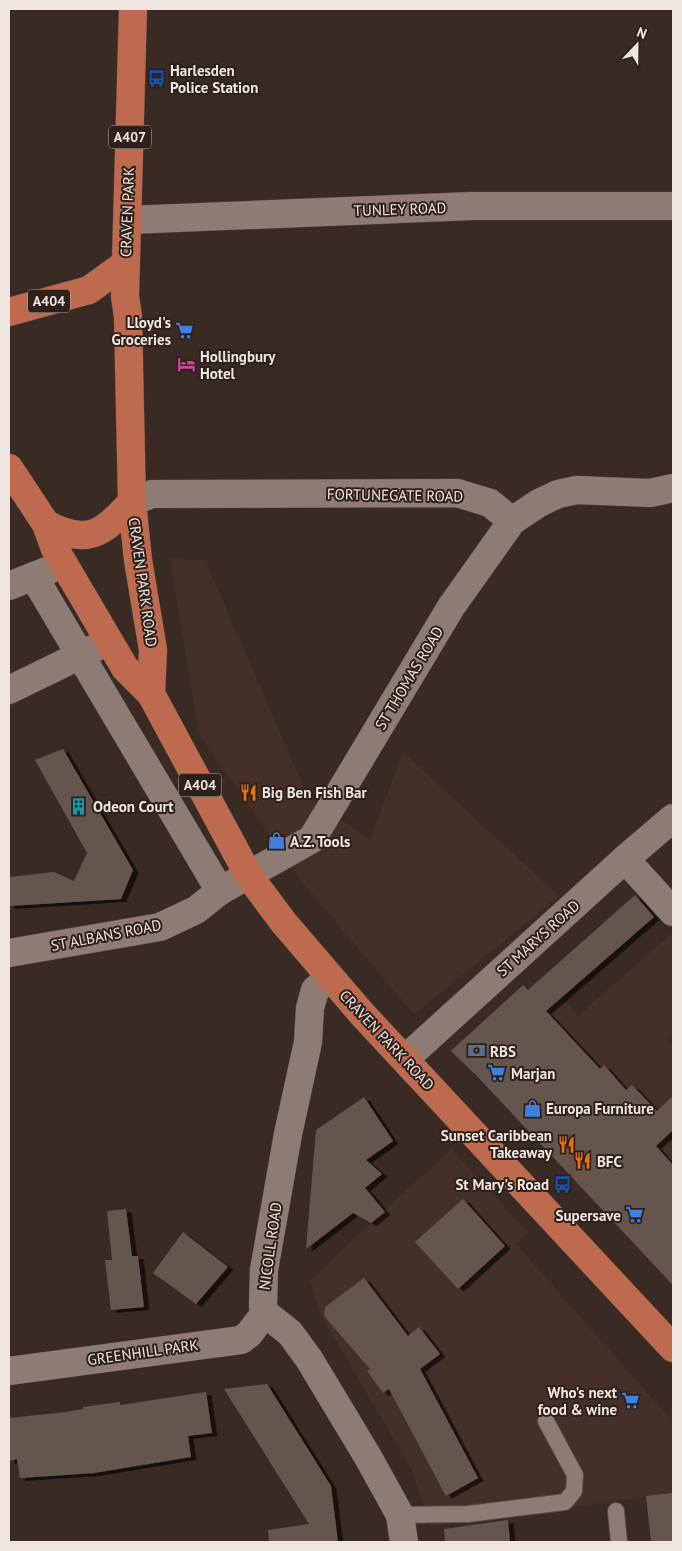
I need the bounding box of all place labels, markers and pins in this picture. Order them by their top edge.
place label: Harlesden Police Station [170,61,258,97]
bus stop icon: Harlesden Police Station [146,69,166,89]
place label: Lloyd's Groceries [111,313,171,349]
supermarket icon: Lloyd's Groceries [175,321,195,341]
place label: Hollingbury Hotel [200,347,276,383]
hotel icon: Hollingbury Hotel [176,355,196,375]
restaurant icon: Big Ben Fish Bar [238,782,258,802]
place label: Big Ben Fish Bar [262,783,367,802]
building icon: Odeon Court [69,796,89,816]
place label: Odeon Court [93,797,174,816]
shop icon: A.Z. Tools [266,831,286,851]
place label: A.Z. Tools [290,832,350,851]
bank icon: RBS [466,1041,486,1061]
place label: RBS [490,1042,516,1061]
supermarket icon: Marjan [487,1063,507,1083]
place label: Marjan [511,1064,555,1083]
shop icon: Europa Furniture [522,1098,542,1118]
place label: Europa Furniture [546,1099,654,1118]
place label: Sunset Caribbean Takeaway [441,1126,553,1162]
restaurant icon: Sunset Caribbean Takeaway [556,1134,576,1154]
restaurant icon: BFC [573,1151,593,1171]
place label: BFC [597,1152,622,1171]
bus stop icon: St Mary's Road [553,1174,573,1194]
place label: St Mary's Road [455,1175,549,1194]
supermarket icon: Supersave [625,1205,645,1225]
place label: Supersave [556,1206,621,1225]
place label: Who's next food & wine [538,1383,618,1419]
supermarket icon: Who's next food & wine [621,1391,641,1411]

